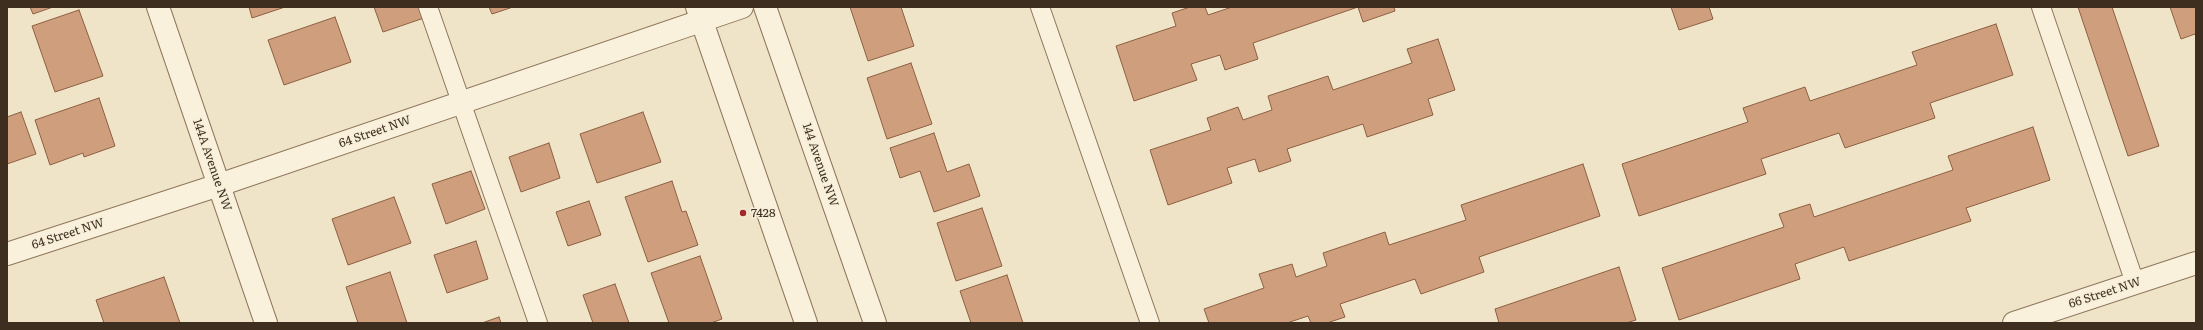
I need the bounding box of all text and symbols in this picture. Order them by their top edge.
street label: 64 Street NW [337,113,413,151]
street label: 144A Avenue NW [189,117,235,213]
street label: 144 Avenue NW [799,121,841,209]
place label: 7428 [751,206,776,220]
marker: 7428 [738,208,748,218]
street label: 64 Street NW [30,216,106,252]
street label: 66 Street NW [2067,275,2143,311]

